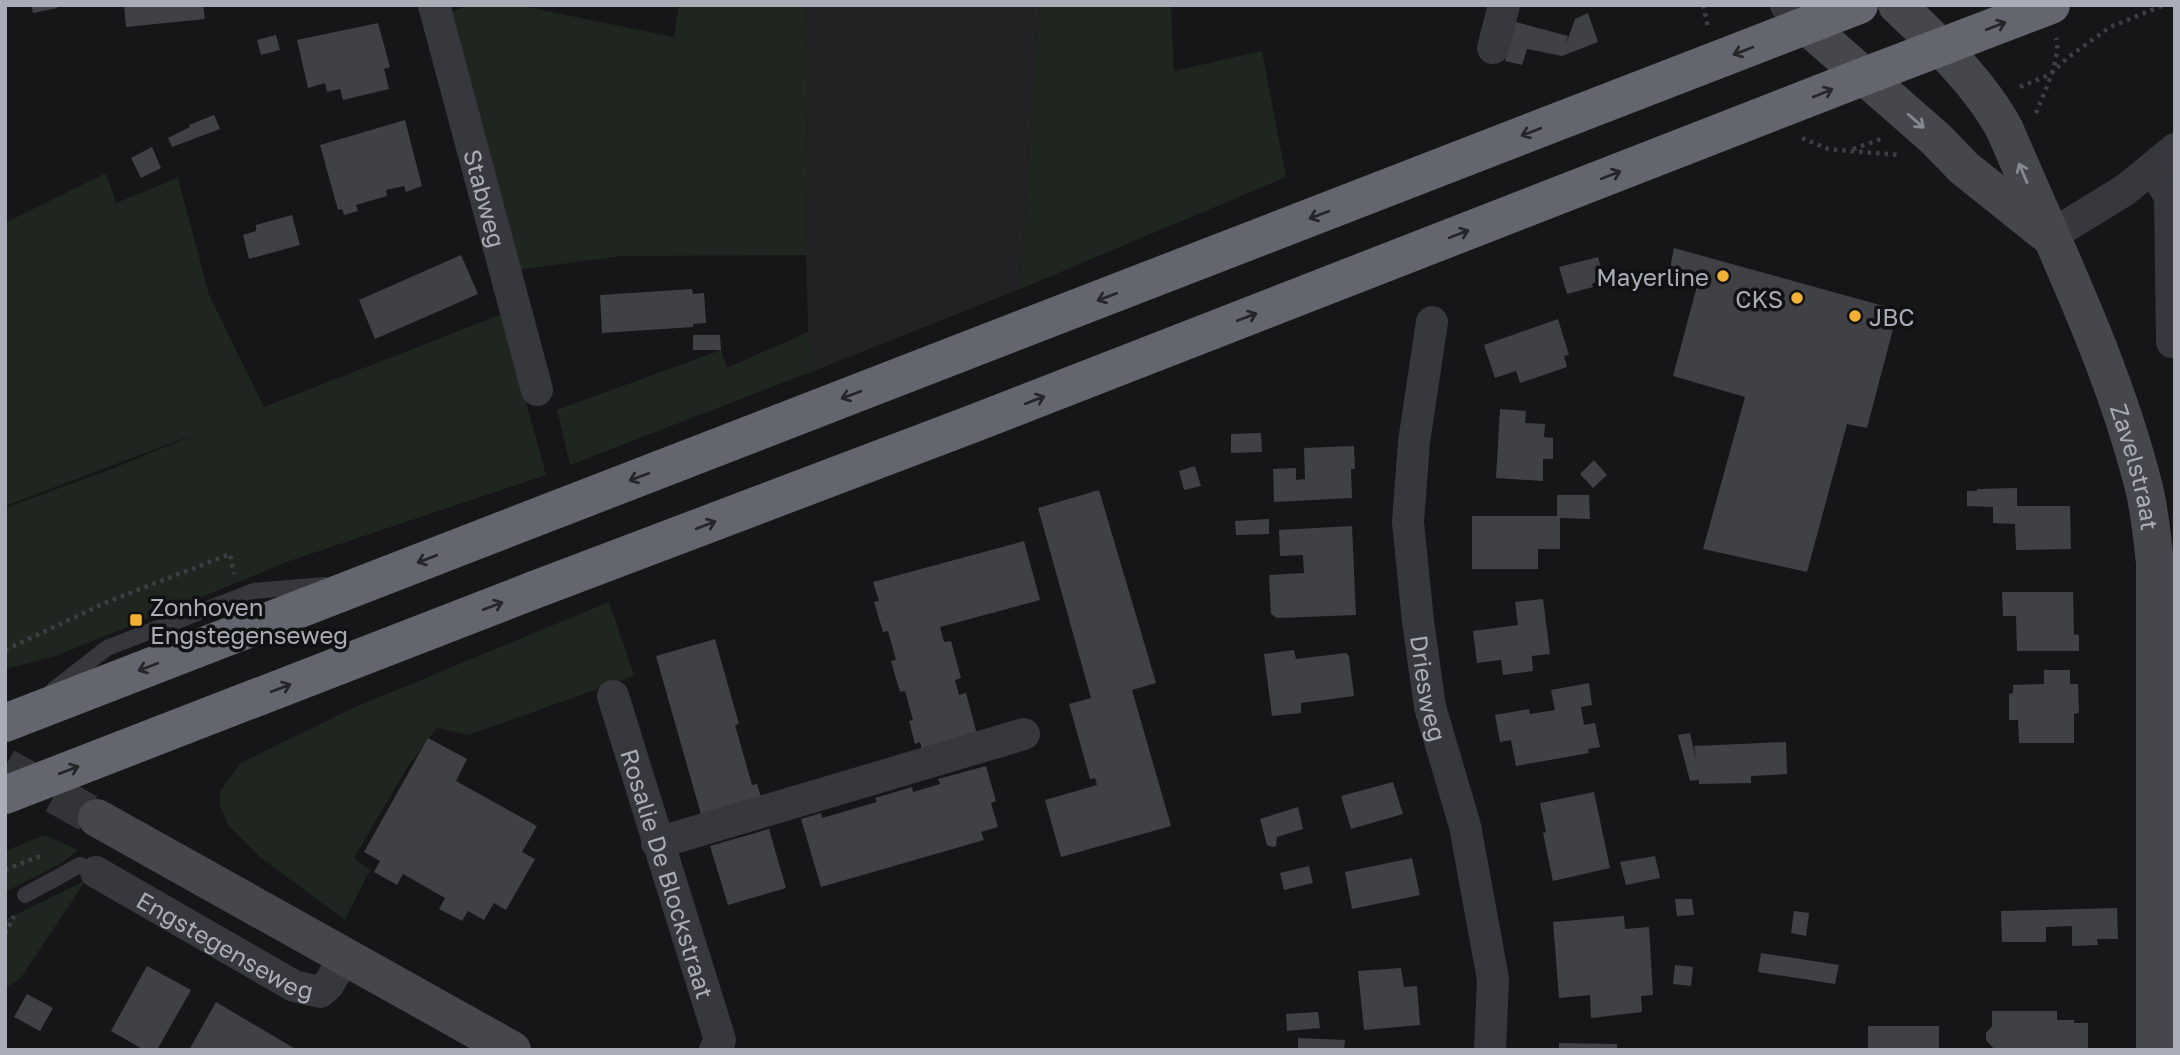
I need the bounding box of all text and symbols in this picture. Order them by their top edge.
one-way arrow [1985,19,2007,31]
one-way arrow [1733,45,1755,58]
one-way arrow [1811,85,1833,98]
one-way arrow [1907,113,1925,129]
one-way arrow [1521,127,1543,140]
street label: Stabweg [459,146,513,250]
one-way arrow [2016,163,2029,184]
one-way arrow [1599,168,1621,181]
one-way arrow [1309,209,1330,222]
one-way arrow [1448,227,1469,239]
place label: Mayerline [1596,262,1709,291]
marker: Mayerline [1715,268,1731,284]
place label: CKS [1735,284,1783,313]
marker: CKS [1789,290,1805,306]
one-way arrow [1096,291,1118,304]
place label: JBC [1869,302,1915,331]
marker: JBC [1847,308,1863,324]
one-way arrow [1236,309,1257,322]
one-way arrow [841,390,863,403]
one-way arrow [1024,392,1046,405]
street label: Zavelstraat [2105,400,2166,532]
one-way arrow [629,472,651,485]
one-way arrow [695,518,716,530]
one-way arrow [417,554,438,567]
place label: Zonhoven Engstegenseweg [150,592,348,649]
one-way arrow [482,599,504,611]
marker: Zonhoven Engstegenseweg [128,612,144,628]
street label: Driesweg [1406,633,1454,744]
one-way arrow [138,662,160,675]
one-way arrow [270,681,292,693]
street label: Rosalie De Blockstraat [616,745,721,1002]
one-way arrow [57,763,79,775]
street label: Engstegenseweg [132,884,316,1005]

